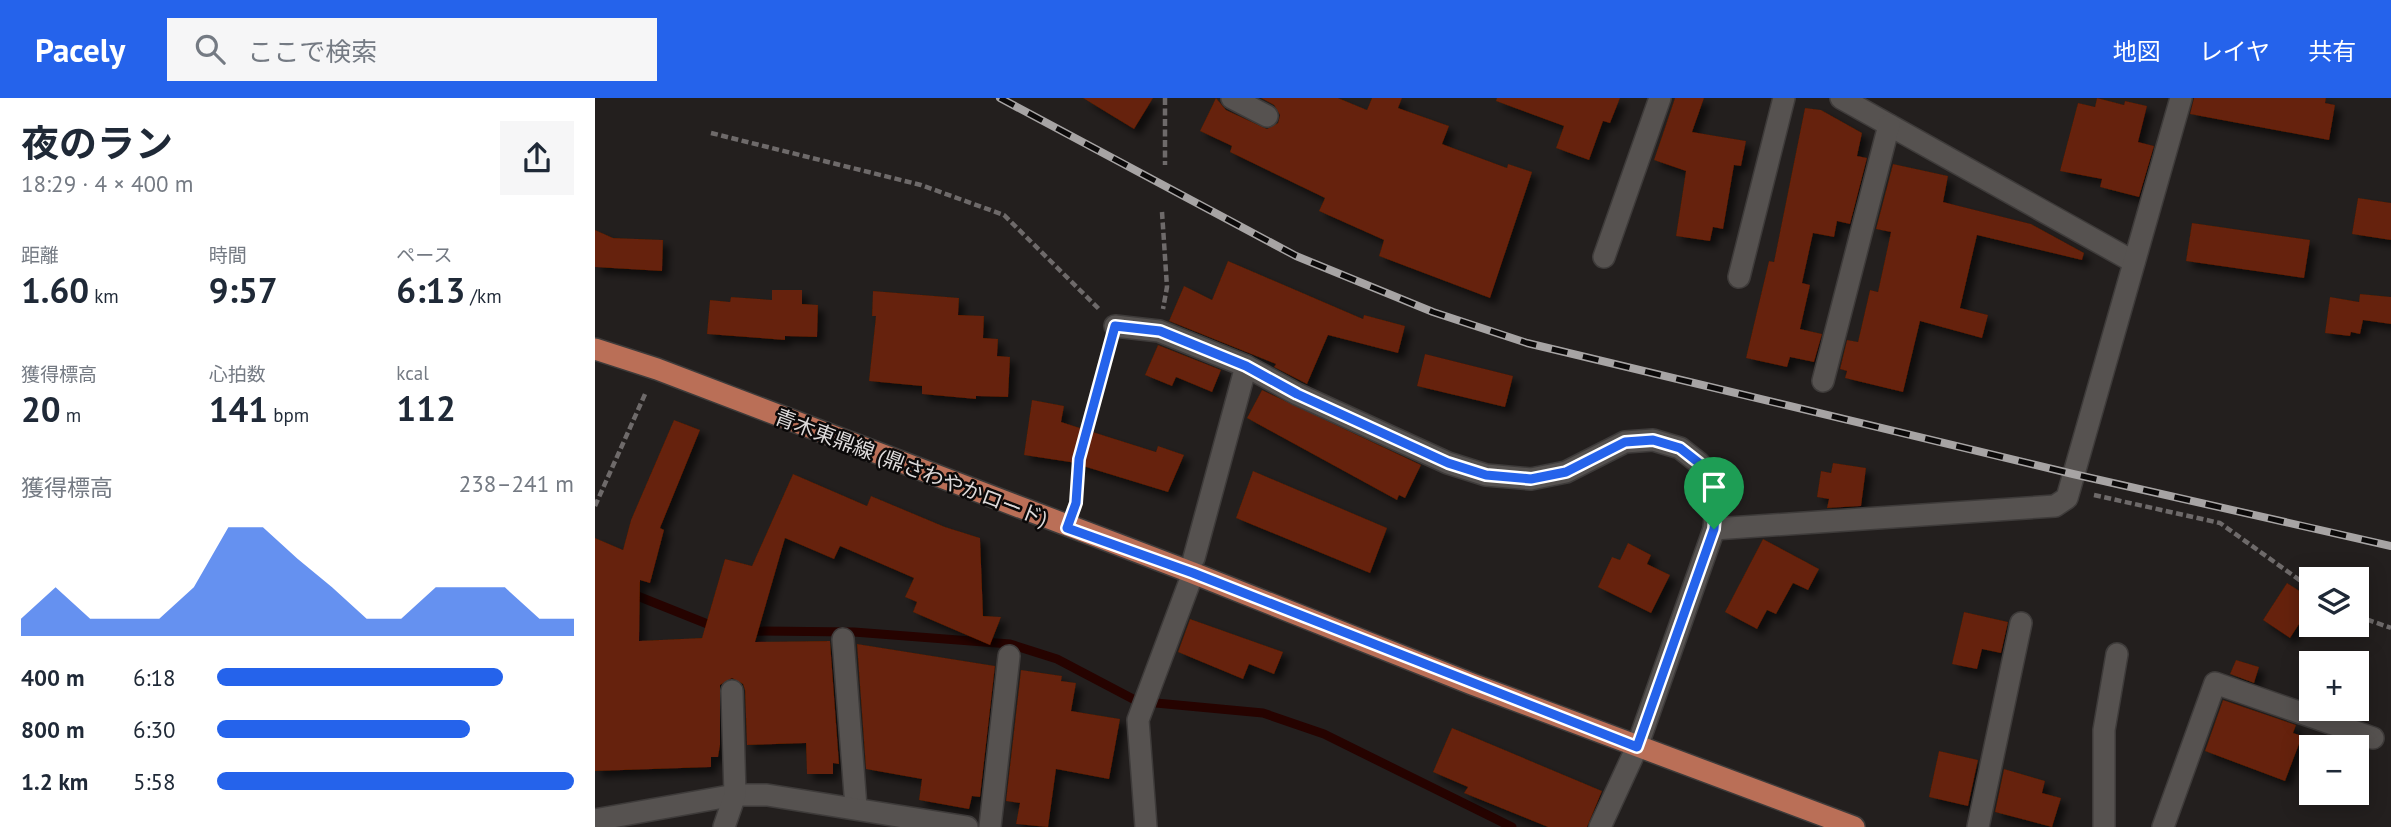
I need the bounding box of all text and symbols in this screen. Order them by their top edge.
search box [167,18,657,81]
text: Pacely [35,28,125,71]
icon: search [191,30,229,68]
text: ここで検索 [247,35,377,68]
text: 地図 [2113,36,2161,67]
text: レイヤ [2199,36,2270,67]
text: 共有 [2308,36,2356,67]
text: 夜のラン [21,118,173,167]
button: share [500,121,574,195]
text: 18:29 · 4 × 400 m [21,169,193,198]
text: 距離 [21,243,59,267]
text: 時間 [209,243,247,267]
text: ペース [396,243,452,267]
text: 1.60 [21,267,89,313]
text: 9:57 [209,267,278,313]
text: 6:13 [396,267,465,313]
text: km [89,284,119,308]
text: /km [465,284,502,308]
text: kcal [396,361,429,385]
text: 獲得標高 [21,362,97,386]
text: 心拍数 [209,362,266,386]
text: 112 [396,385,456,431]
text: 20 [21,386,61,432]
text: 141 [209,386,268,432]
text: m [61,403,81,427]
text: bpm [268,403,309,427]
street label: 青木東鼎線 (鼎さわやかロード) [771,403,1052,532]
pin [1684,457,1744,529]
icon: arrive [1695,468,1733,506]
text: 238–241 m [459,469,574,498]
text: 獲得標高 [21,473,113,502]
map controls [2299,567,2369,805]
button: layers [2299,567,2369,637]
button: + [2299,651,2369,721]
text: 400 m [21,663,84,692]
text: 6:18 [133,663,176,692]
text: 800 m [21,715,84,744]
text: 6:30 [133,715,176,744]
button: − [2299,735,2369,805]
text: 1.2 km [21,767,88,796]
text: 5:58 [133,767,176,796]

